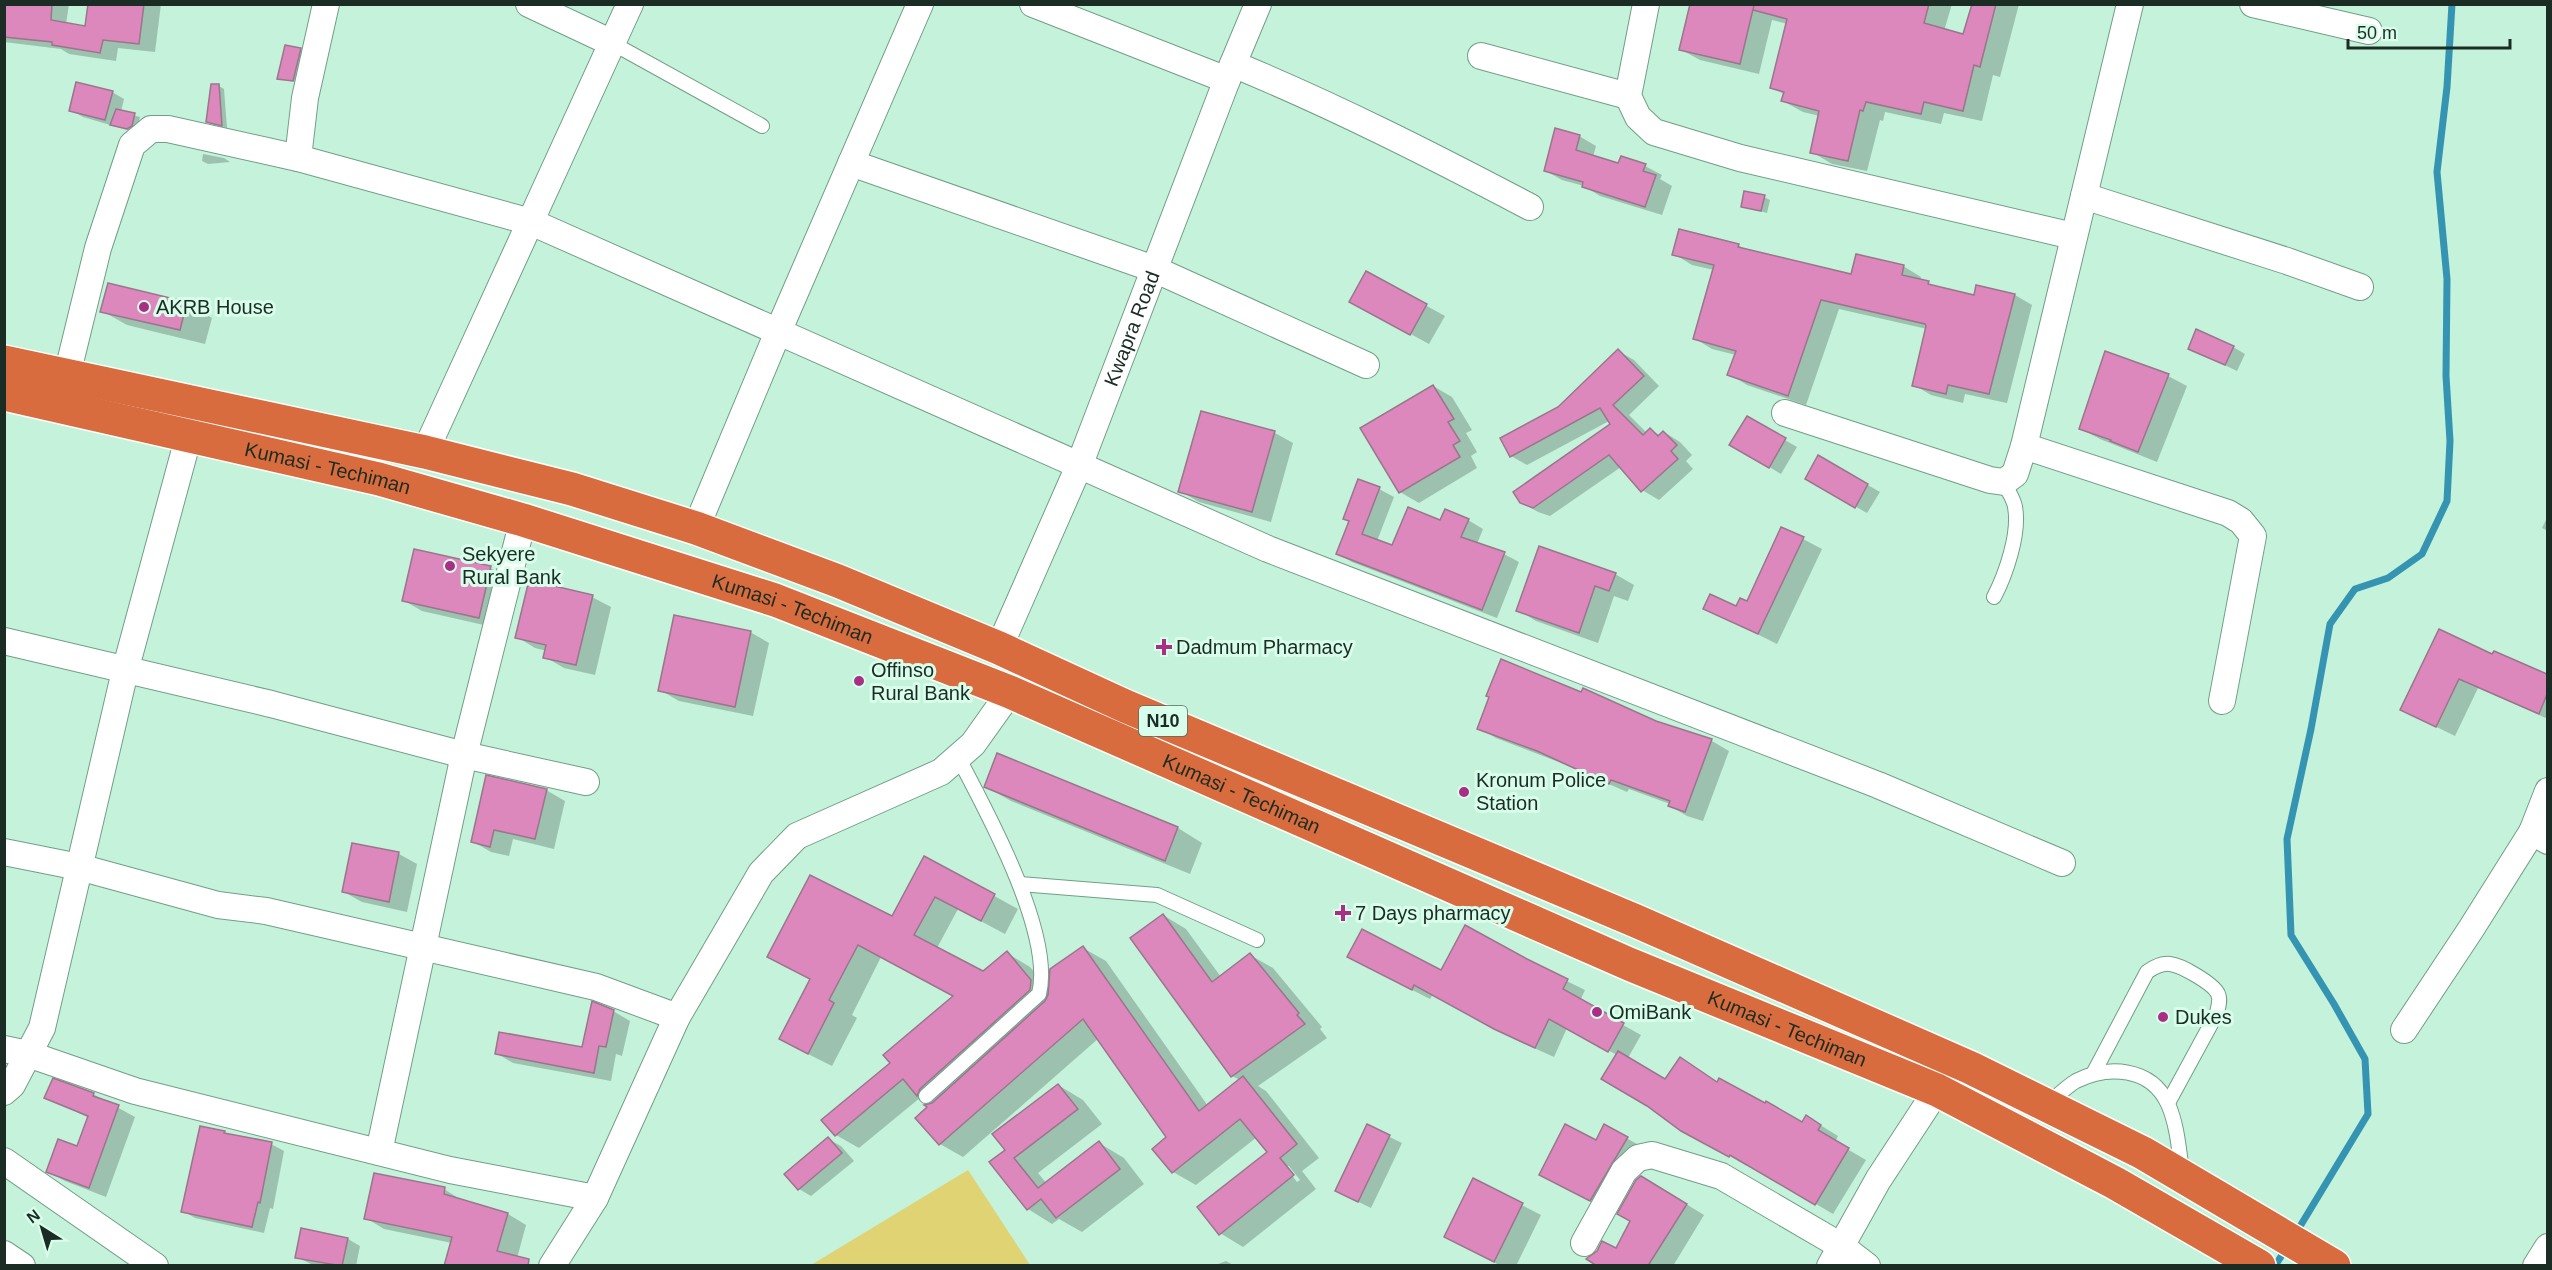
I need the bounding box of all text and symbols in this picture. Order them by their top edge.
scale bar [2348,12,2510,50]
text: 50 m [2357,23,2397,43]
street label: Kwapra Road [1100,268,1164,389]
place label: AKRB House [156,296,274,318]
marker: AKRB House [137,300,151,314]
street label: Kumasi - Techiman [243,438,413,498]
place label: Sekyere Rural Bank [462,543,562,588]
marker: Sekyere Rural Bank [443,559,457,573]
street label: Kumasi - Techiman [709,570,876,648]
place label: Dadmum Pharmacy [1176,636,1353,658]
marker: Dadmum Pharmacy [1157,640,1171,654]
place label: Offinso Rural Bank [871,659,971,704]
marker: Offinso Rural Bank [852,674,866,688]
road number: N10 [1139,706,1187,736]
street label: Kumasi - Techiman [1159,750,1324,838]
place label: Kronum Police Station [1476,769,1606,814]
marker: Kronum Police Station [1457,785,1471,799]
place label: 7 Days pharmacy [1355,902,1511,924]
marker: 7 Days pharmacy [1336,906,1350,920]
street label: Kumasi - Techiman [1704,986,1870,1071]
place label: OmiBank [1609,1001,1692,1023]
marker: OmiBank [1590,1005,1604,1019]
place label: Dukes [2175,1006,2232,1028]
marker: Dukes [2156,1010,2170,1024]
north arrow [12,1198,72,1258]
text: N [24,1206,43,1227]

